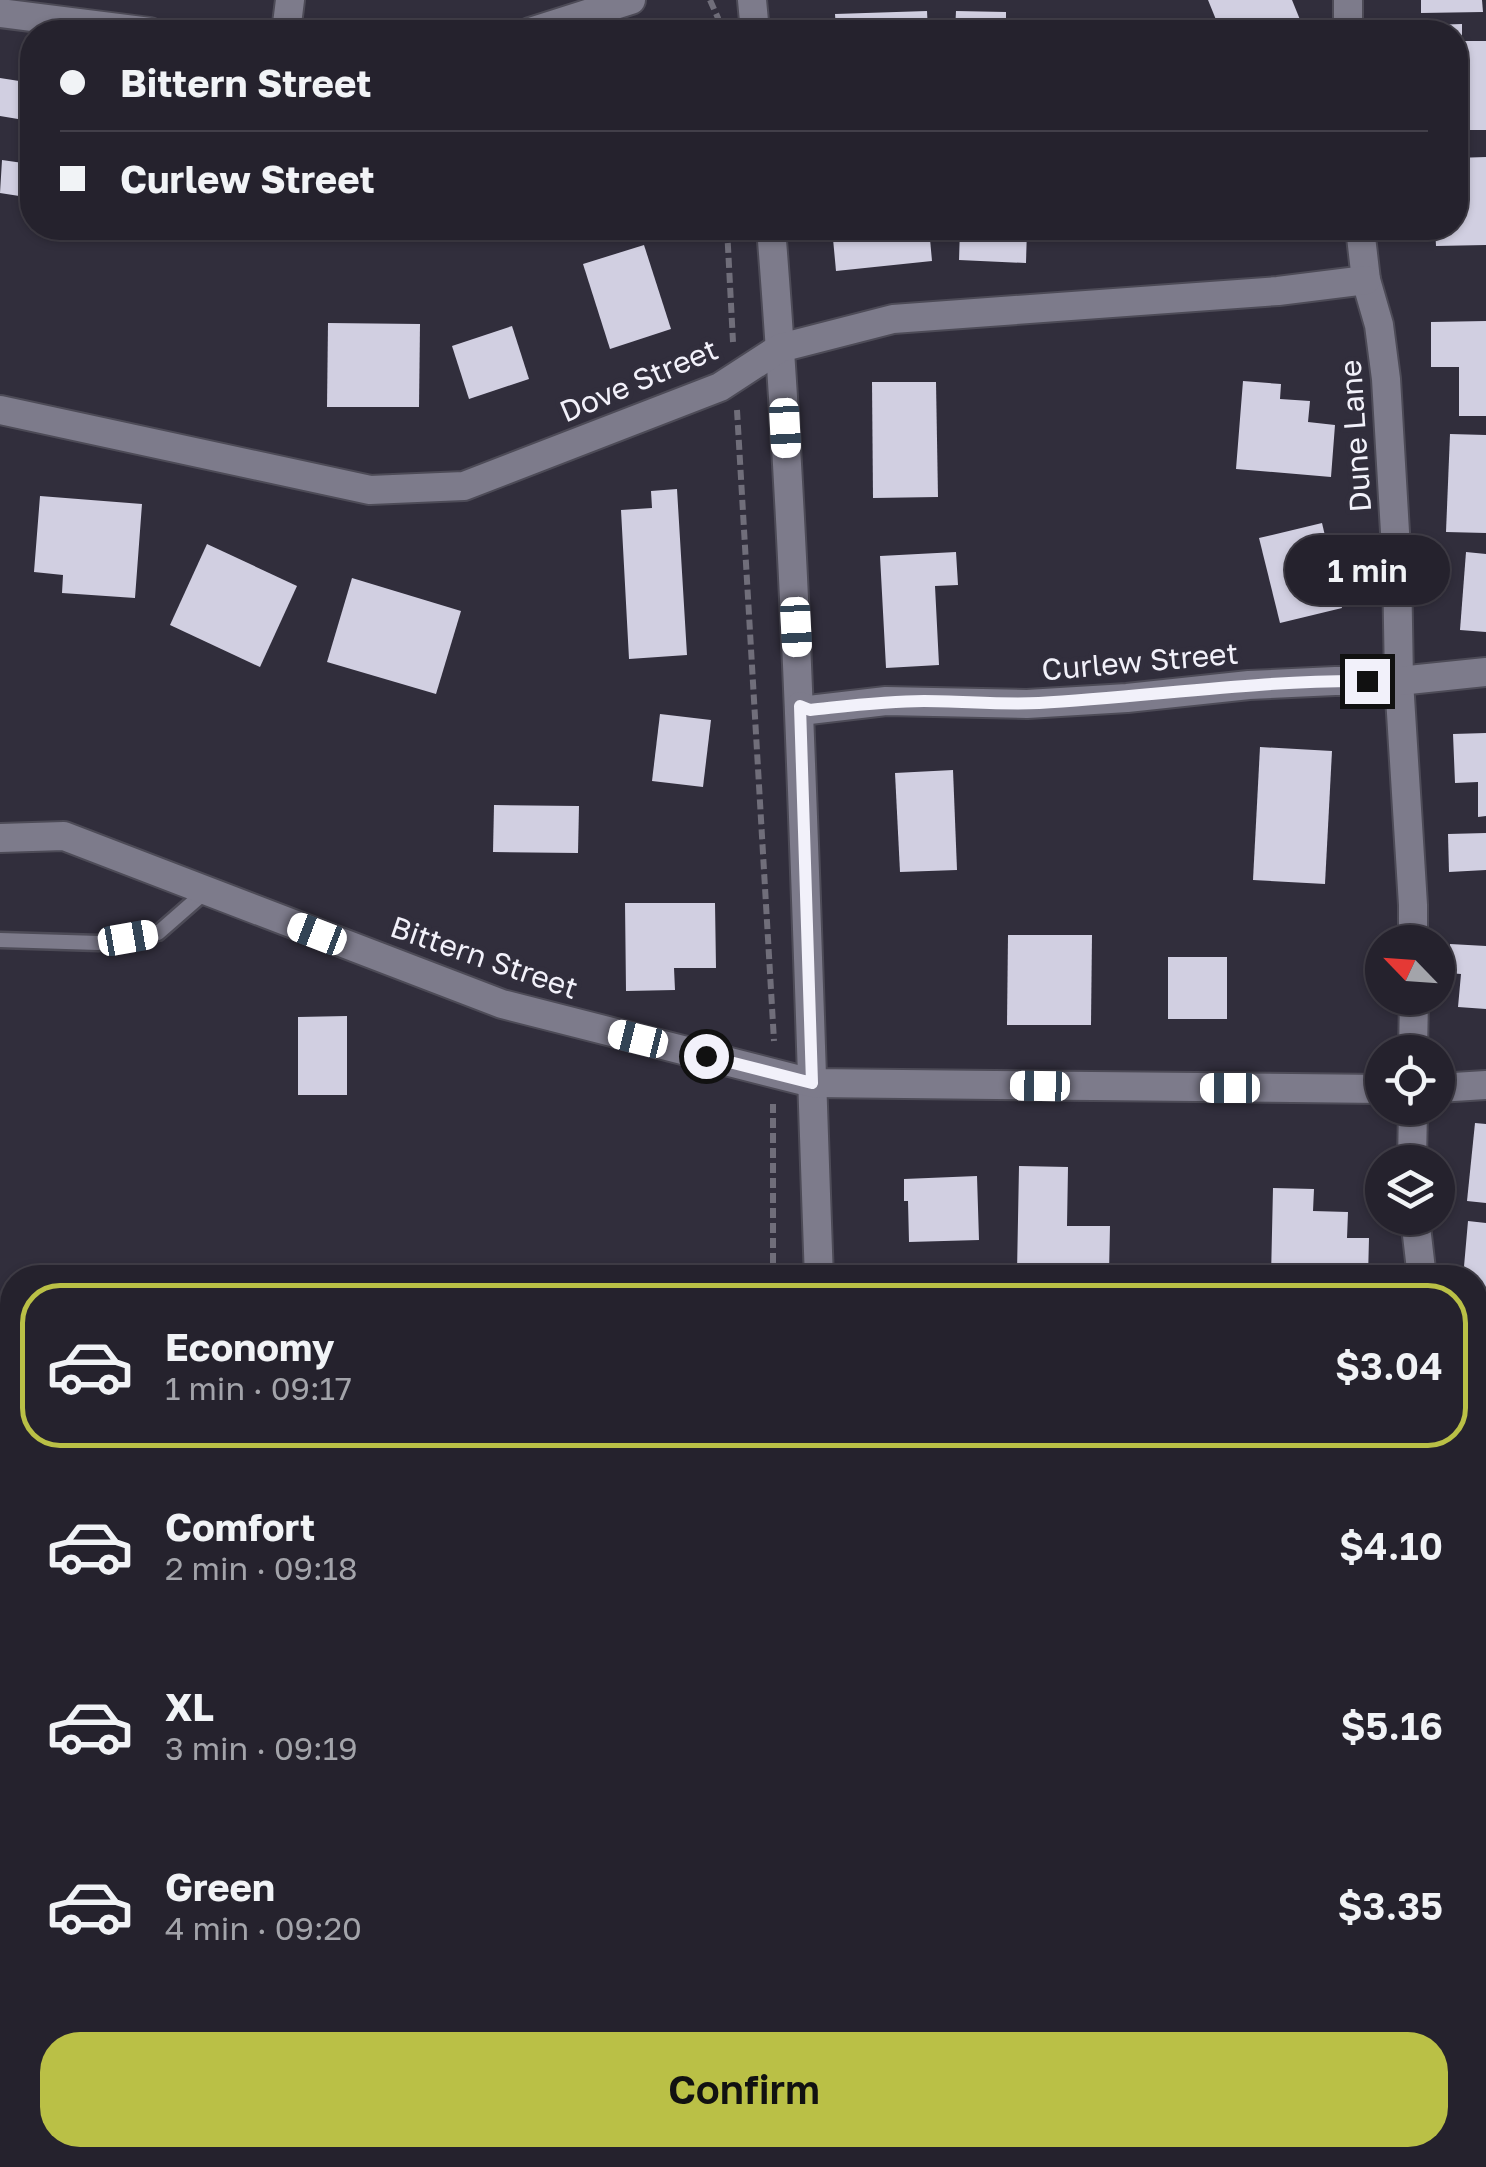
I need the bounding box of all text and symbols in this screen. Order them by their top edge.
text: Bittern Street [120,60,371,105]
text: Curlew Street [120,156,375,201]
street label: Dove Street [554,331,723,430]
street label: Dune Lane [1332,359,1378,513]
car [768,397,802,459]
callout: 1 min [1284,536,1450,606]
text: 1 min [1327,551,1408,589]
car [779,596,813,658]
street label: Curlew Street [1040,634,1240,688]
route end [1345,659,1390,704]
street label: Bittern Street [386,908,583,1006]
car [284,909,350,959]
car [96,918,160,958]
north arrow [1365,925,1455,1015]
map controls [1365,925,1455,1235]
car [605,1017,671,1061]
route start [684,1034,729,1079]
button: locate [1365,1035,1455,1125]
car [1010,1070,1070,1102]
car [1200,1073,1260,1103]
button: layers [1365,1145,1455,1235]
icon: car [45,1321,135,1411]
text: Economy [165,1324,334,1369]
text: $3.04 [1335,1343,1443,1388]
text: 1 min · 09:17 [165,1369,352,1407]
icon: car [45,1501,135,1591]
text: Comfort [165,1504,315,1549]
text: $4.10 [1339,1523,1443,1568]
text: 2 min · 09:18 [165,1549,358,1587]
icon: car [45,1681,135,1771]
text: XL [165,1684,214,1729]
text: $5.16 [1341,1703,1443,1748]
text: 3 min · 09:19 [165,1729,358,1767]
icon: car [45,1861,135,1951]
text: Green [165,1864,275,1909]
text: $3.35 [1338,1883,1443,1928]
text: 4 min · 09:20 [165,1909,362,1947]
button: Confirm [40,2032,1448,2147]

